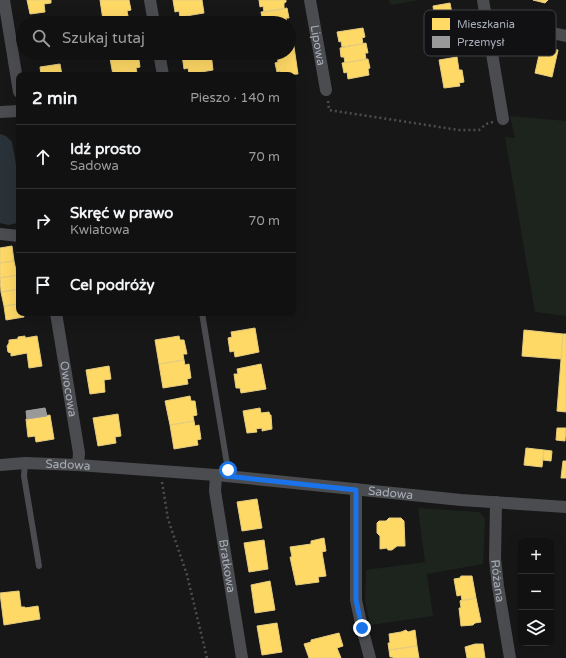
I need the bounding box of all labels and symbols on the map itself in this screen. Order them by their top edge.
legend [424,10,556,56]
text: Mieszkania [457,18,515,31]
street label: Lipowa [308,24,329,67]
text: Przemysł [457,36,504,49]
street label: Owocowa [57,360,80,418]
street label: Sadowa [45,457,91,473]
route start [219,461,237,479]
street label: Sadowa [367,484,414,502]
street label: Bratkowa [216,538,238,594]
street label: Różana [488,559,508,603]
route end [353,619,371,637]

